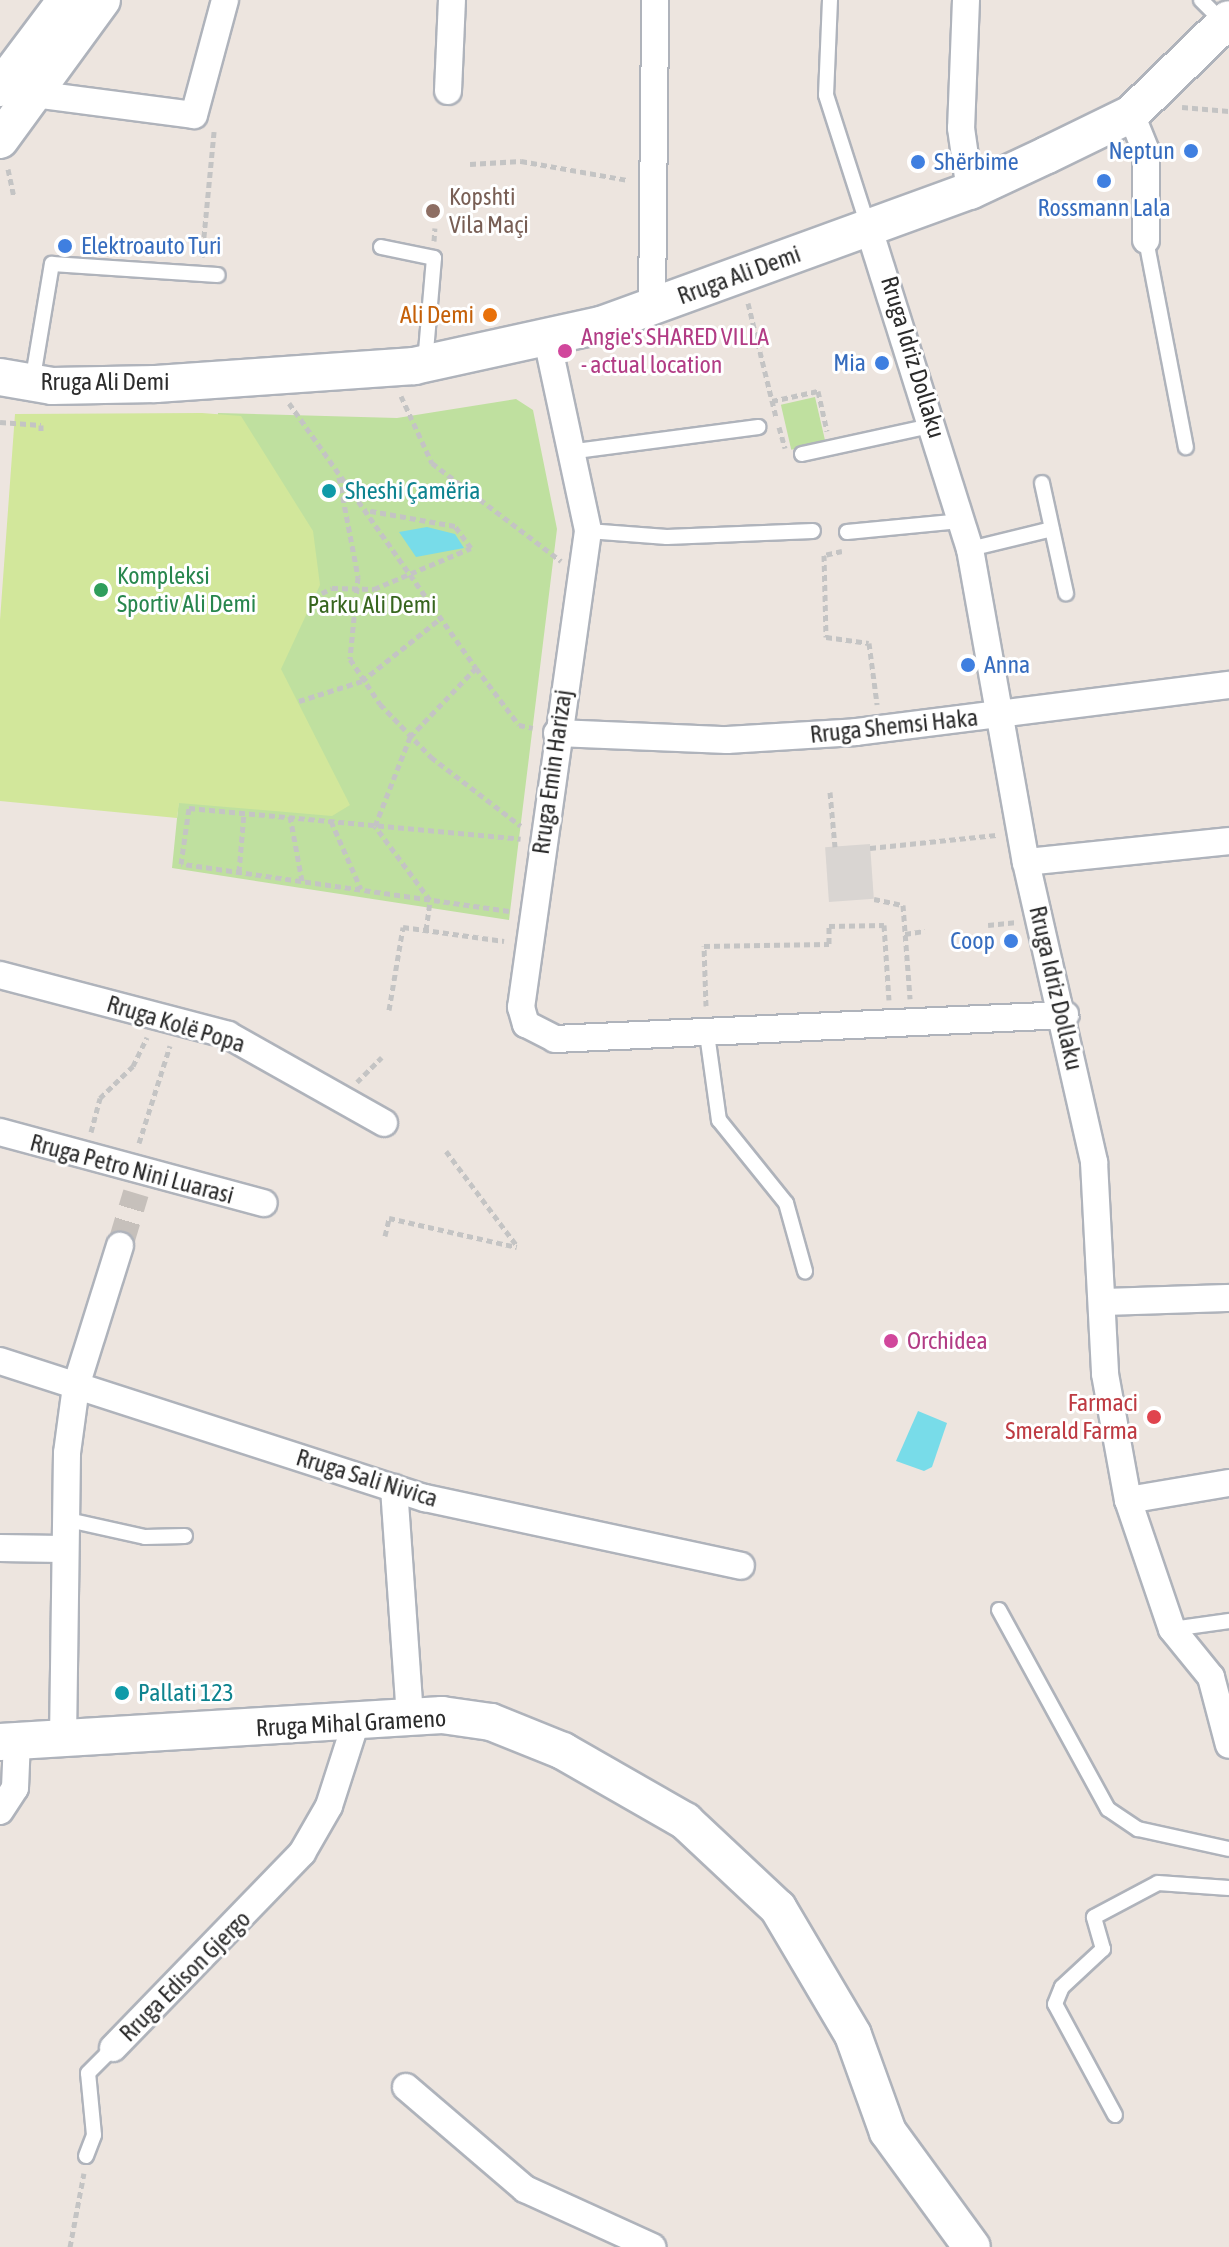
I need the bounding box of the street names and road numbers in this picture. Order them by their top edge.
street label: Rruga Ali Demi [673,239,805,311]
street label: Rruga Idriz Dollaku [875,273,951,441]
street label: Rruga Ali Demi [40,368,170,396]
street label: Rruga Emin Harizaj [526,688,578,856]
street label: Rruga Shemsi Haka [808,703,980,749]
street label: Rruga Idriz Dollaku [1023,903,1089,1073]
street label: Rruga Kolë Popa [103,989,249,1059]
street label: Rruga Petro Nini Luarasi [27,1128,237,1210]
street label: Rruga Sali Nivica [293,1443,441,1513]
street label: Rruga Mihal Grameno [255,1704,447,1742]
street label: Rruga Edison Gjergo [114,1905,256,2047]

